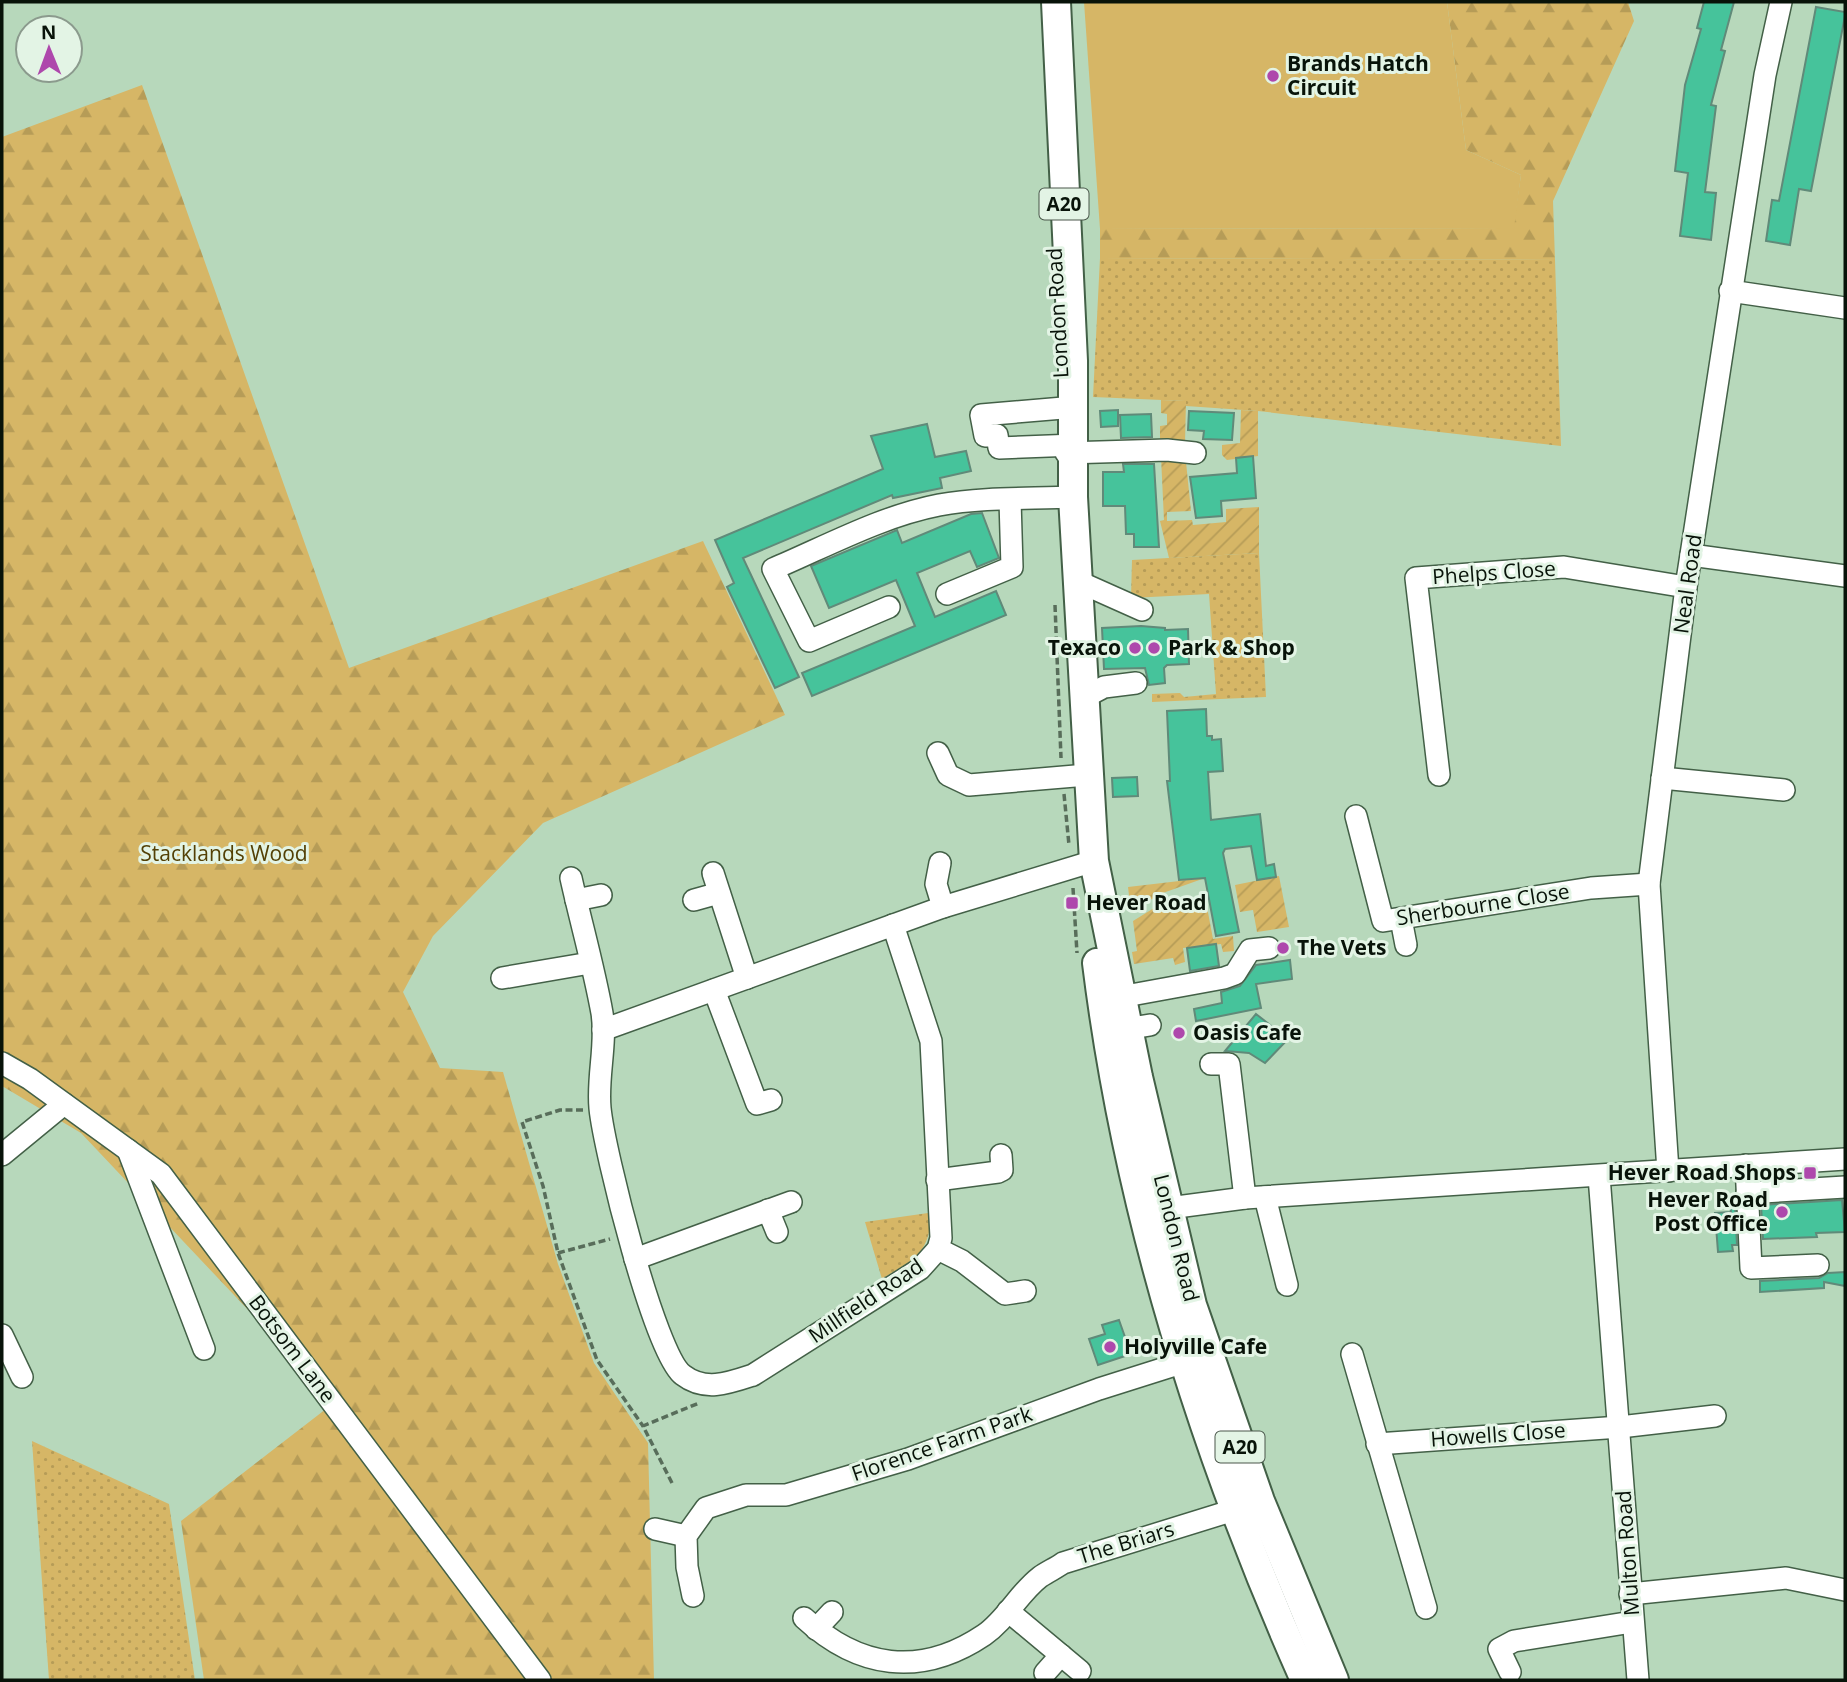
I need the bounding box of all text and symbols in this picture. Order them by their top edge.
north arrow [14,14,84,84]
text: N [41,19,57,45]
place label: Brands Hatch Circuit [1287,49,1429,101]
marker: Brands Hatch Circuit [1265,68,1281,84]
road number: A20 [1040,188,1088,220]
street label: London Road [1040,247,1074,379]
street label: Neal Road [1666,532,1708,635]
street label: Phelps Close [1431,554,1557,590]
place label: Texaco [1048,633,1121,661]
place label: Park & Shop [1168,633,1295,661]
marker: Texaco [1127,640,1143,656]
marker: Park & Shop [1146,640,1162,656]
park label: Stacklands Wood [140,839,308,867]
street label: Sherbourne Close [1394,877,1571,932]
place label: Hever Road [1086,888,1207,916]
marker: Hever Road [1064,895,1080,911]
place label: The Vets [1297,933,1386,961]
marker: The Vets [1275,940,1291,956]
place label: Oasis Cafe [1193,1018,1302,1046]
marker: Oasis Cafe [1171,1025,1187,1041]
place label: Hever Road Shops [1608,1158,1796,1186]
marker: Hever Road Shops [1802,1165,1818,1181]
street label: London Road [1148,1171,1206,1304]
place label: Hever Road Post Office [1647,1185,1768,1237]
marker: Hever Road Post Office [1774,1204,1790,1220]
street label: Millfield Road [803,1251,928,1349]
street label: Botsom Lane [243,1289,343,1408]
place label: Holyville Cafe [1124,1332,1267,1360]
marker: Holyville Cafe [1102,1339,1118,1355]
street label: Florence Farm Park [848,1399,1036,1487]
street label: Howells Close [1430,1415,1566,1453]
road number: A20 [1216,1432,1264,1462]
street label: Multon Road [1609,1489,1645,1617]
street label: The Briars [1074,1514,1177,1570]

